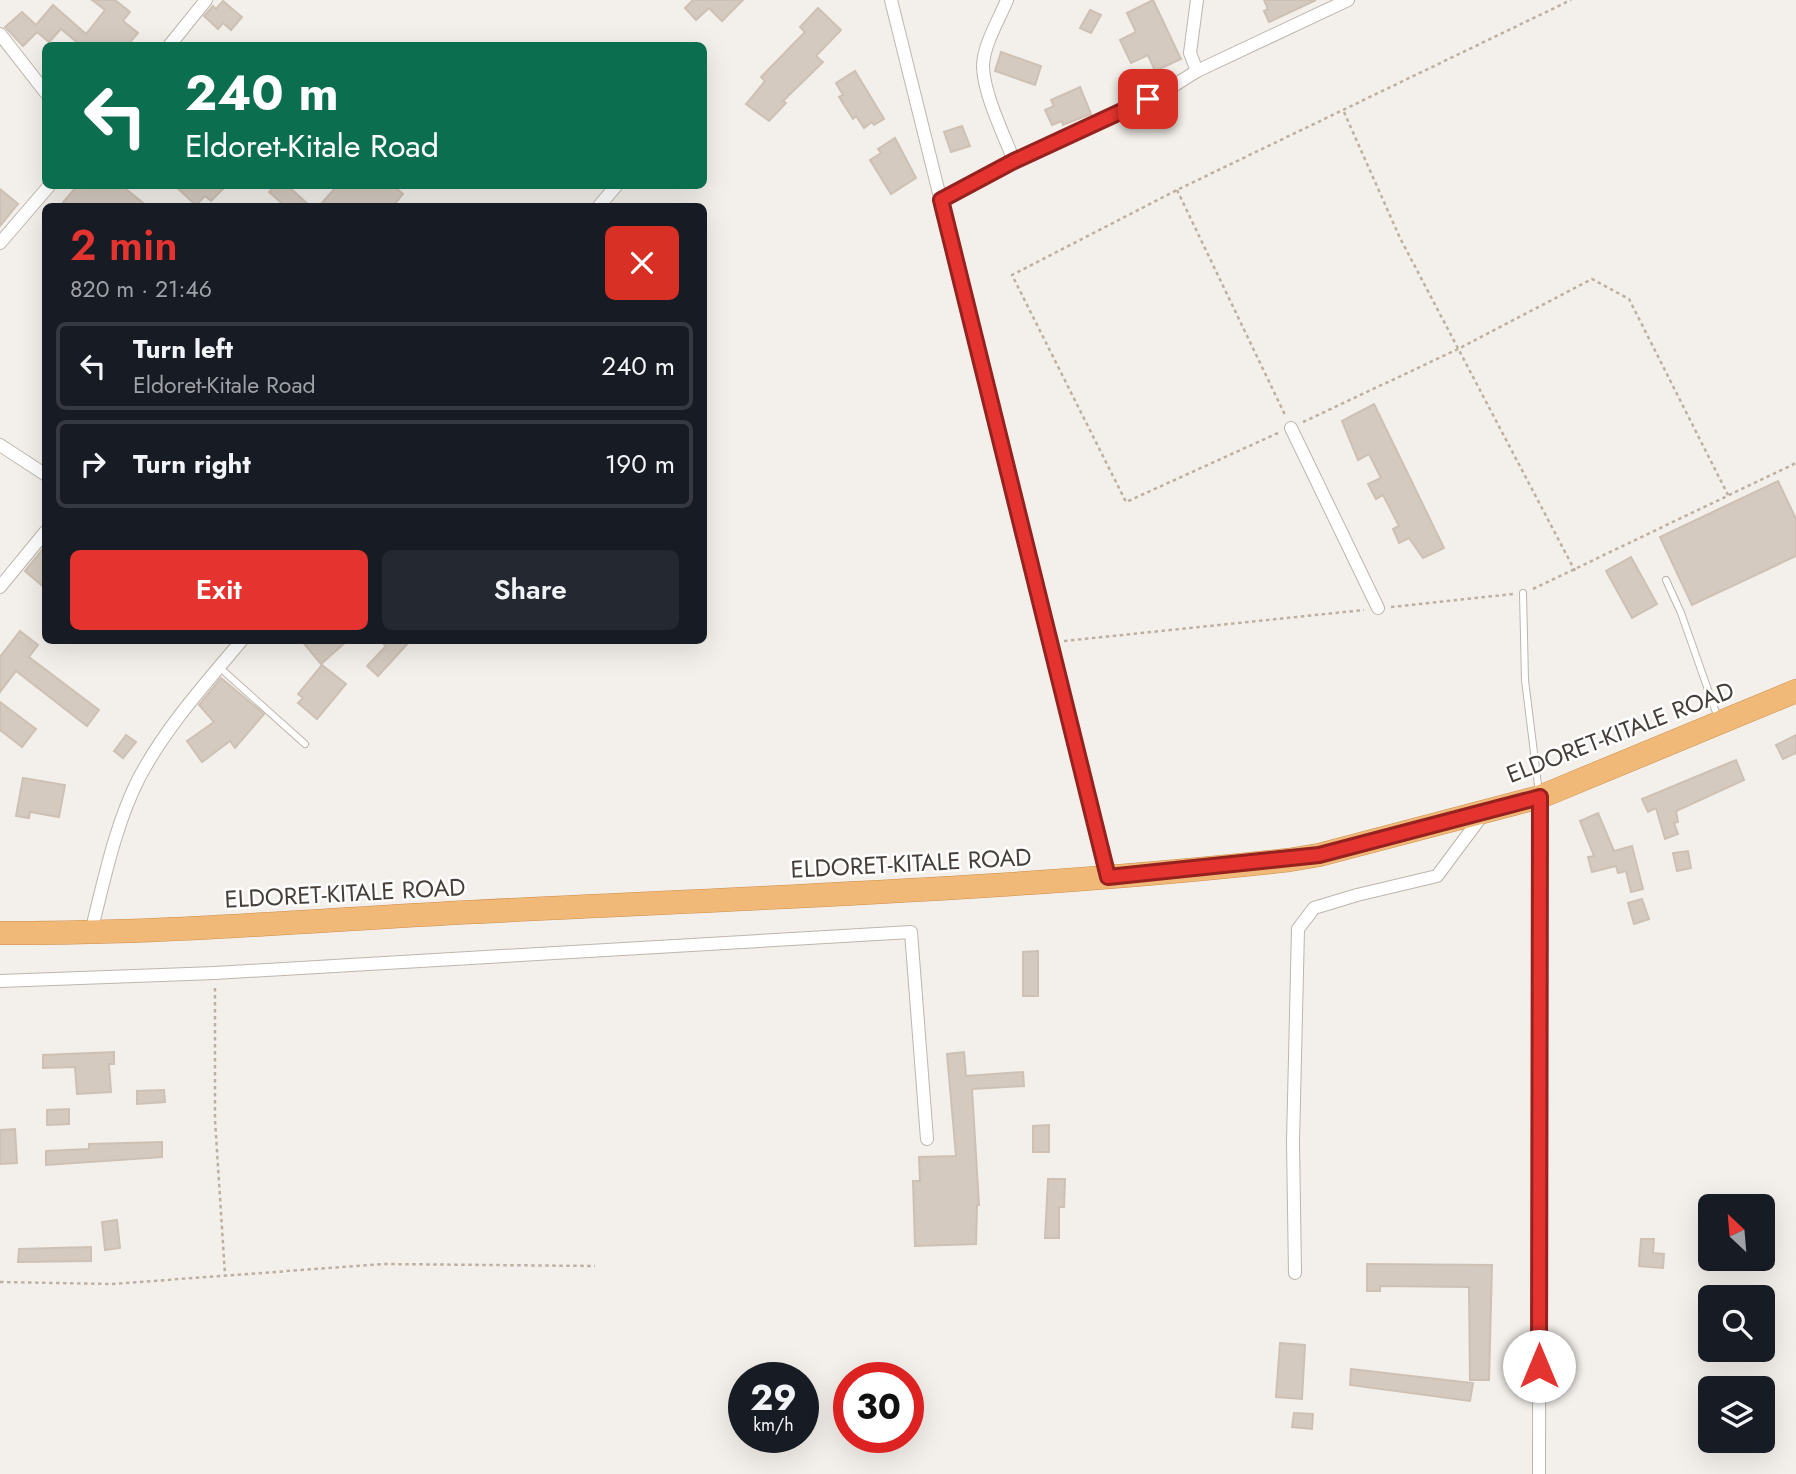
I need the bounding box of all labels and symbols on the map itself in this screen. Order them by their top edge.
pin [1118,69,1178,129]
street label: ELDORET-KITALE ROAD [1501,672,1739,792]
street label: ELDORET-KITALE ROAD [790,839,1032,887]
street label: ELDORET-KITALE ROAD [224,869,466,917]
north arrow [1698,1194,1774,1270]
position arrow [1502,1329,1576,1403]
speed limit sign: 30 [833,1362,924,1453]

